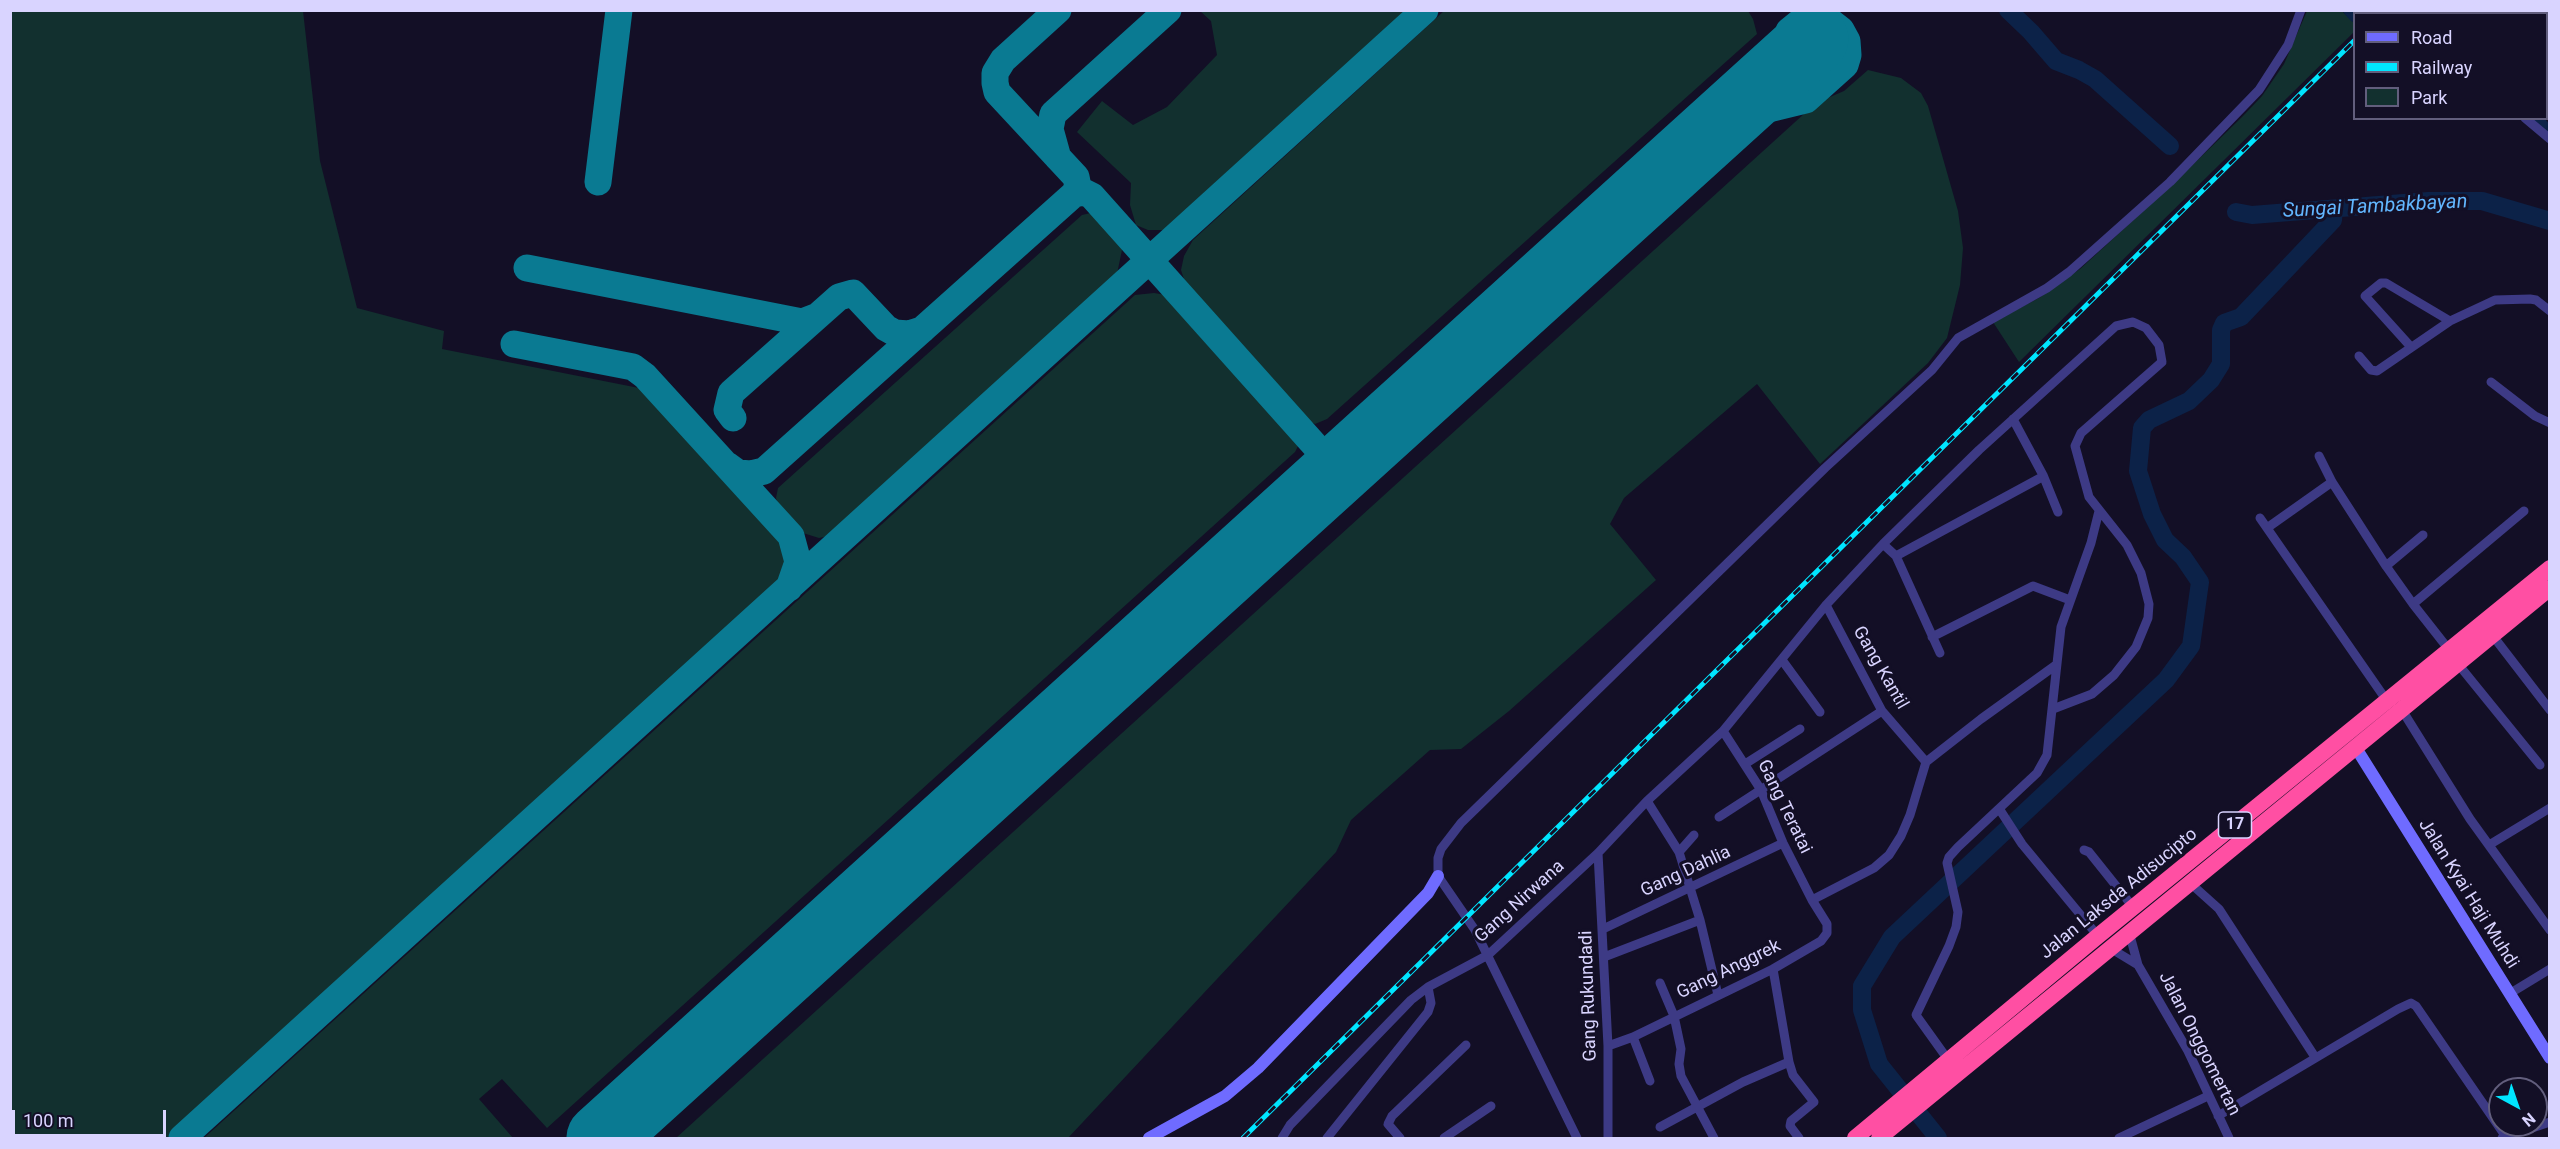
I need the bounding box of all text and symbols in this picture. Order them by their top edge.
legend [2353,12,2548,120]
text: Road [2411,27,2452,48]
text: Railway [2411,57,2472,78]
text: Park [2411,87,2447,108]
water label: Sungai Tambakbayan [2282,190,2468,224]
street label: Gang Kantil [1848,623,1912,713]
street label: Gang Teratai [1752,757,1816,857]
road number: 17 [2218,812,2252,838]
street label: Jalan Kyai Haji Muhdi [2413,815,2523,973]
street label: Jalan Laksda Adisucipto [2036,824,2202,964]
street label: Gang Dahlia [1638,842,1734,902]
street label: Gang Nirwana [1471,856,1569,948]
street label: Gang Rukundadi [1576,930,1602,1062]
street label: Gang Anggrek [1673,936,1785,1004]
street label: Jalan Onggomertan [2153,968,2245,1120]
north arrow [2488,1077,2548,1137]
scale bar [15,1098,170,1136]
text: N [2518,1109,2539,1131]
text: 100 m [23,1110,74,1131]

